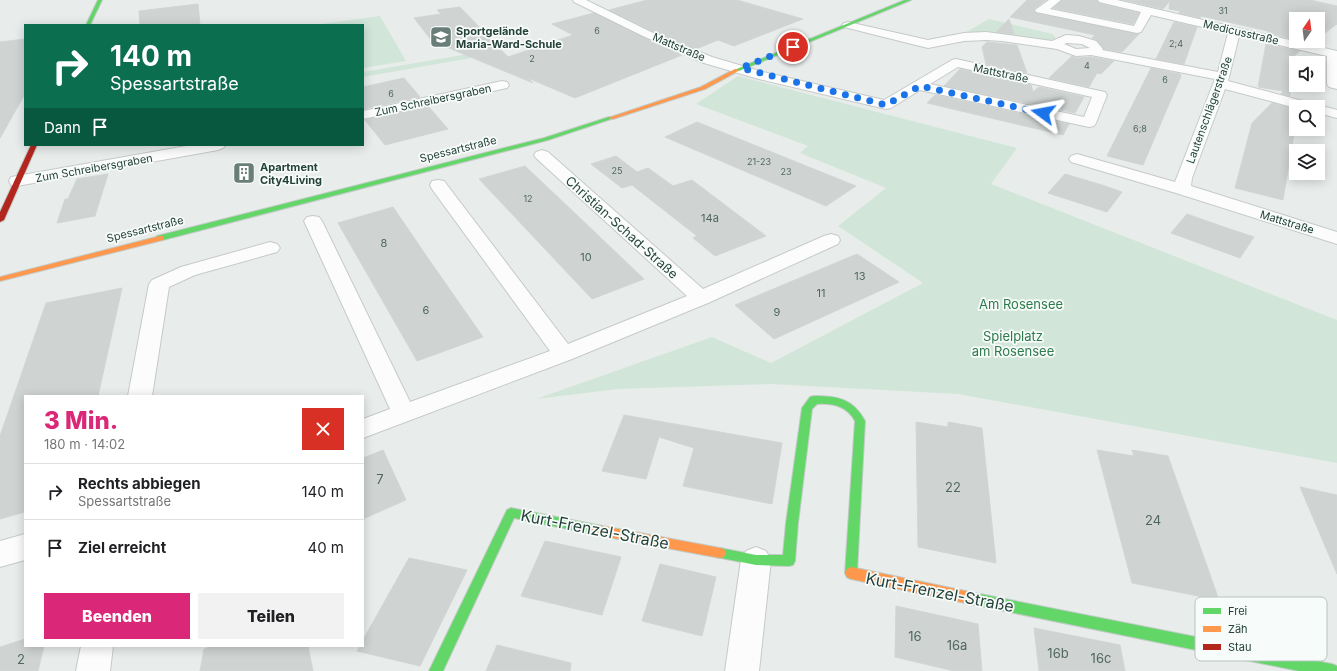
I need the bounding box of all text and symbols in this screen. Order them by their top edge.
house number: 31 [1218,5,1228,16]
north arrow [1289,12,1325,48]
map controls [1289,12,1325,180]
street label: Medicusstraße [1202,16,1280,48]
school or university icon: Sportgelände Maria-Ward-Schule [428,24,454,50]
place label: Sportgelände Maria-Ward-Schule [456,24,562,51]
house number: 6 [594,25,600,36]
street label: Mattstraße [651,30,707,64]
pin [776,30,810,64]
icon: arrive [782,36,804,58]
house number: 2;4 [1169,38,1183,49]
text: 140 m [110,39,192,73]
icon: right [44,40,96,92]
house number: 2 [529,53,535,64]
street label: Lautenschlägerstraße [1183,55,1235,165]
button: sound [1289,56,1325,92]
street label: Mattstraße [972,60,1030,86]
house number: 4 [1084,60,1090,71]
text: Spessartstraße [110,73,239,94]
house number: 6 [1162,74,1168,85]
street label: Zum Schreibersgraben [373,81,493,119]
house number: 6 [388,88,394,99]
position arrow [1022,92,1064,134]
button: search [1289,100,1325,136]
icon: arrive [89,116,111,138]
text: Dann [44,118,81,137]
house number: 6;8 [1133,123,1147,134]
street label: Spessartstraße [418,133,498,165]
button: layers [1289,144,1325,180]
street label: Zum Schreibersgraben [34,151,154,185]
house number: 21-23 [747,156,771,167]
building icon: Apartment City4Living [231,160,257,186]
place label: Apartment City4Living [260,160,322,187]
house number: 25 [612,165,622,176]
house number: 23 [780,166,792,177]
street label: Christian-Schad-Straße [562,172,682,282]
house number: 12 [523,193,533,204]
street label: Mattstraße [1258,207,1316,237]
house number: 14a [701,211,719,225]
street label: Spessartstraße [105,213,185,245]
house number: 8 [381,236,388,250]
house number: 10 [580,250,592,264]
house number: 13 [854,269,866,283]
house number: 11 [817,286,825,300]
park label: Am Rosensee [979,296,1063,312]
house number: 6 [423,303,430,317]
house number: 9 [774,305,781,319]
park label: Spielplatz am Rosensee [972,328,1054,359]
text: 3 Min. [44,406,118,435]
button: close [302,408,344,450]
text: 180 m · 14:02 [44,436,125,452]
house number: 7 [376,471,384,487]
text: Rechts abbiegen [78,474,200,493]
house number: 22 [945,479,961,495]
icon: right [44,481,66,503]
text: 140 m [301,482,344,501]
text: Spessartstraße [78,493,171,509]
street label: Kurt-Frenzel-Straße [519,505,671,553]
house number: 24 [1145,512,1161,528]
icon: arrive [44,537,66,559]
text: Ziel erreicht [78,538,166,557]
text: 40 m [307,538,344,557]
street label: Kurt-Frenzel-Straße [864,568,1016,616]
button: Beenden [44,593,190,639]
button: Teilen [198,593,344,639]
legend [1195,597,1327,661]
text: Frei [1228,604,1247,618]
text: Zäh [1228,622,1248,636]
house number: 16 [908,628,922,644]
house number: 16a [947,637,967,653]
text: Stau [1228,640,1251,654]
house number: 16b [1047,645,1069,661]
house number: 16c [1091,650,1111,666]
house number: 2 [17,651,25,667]

